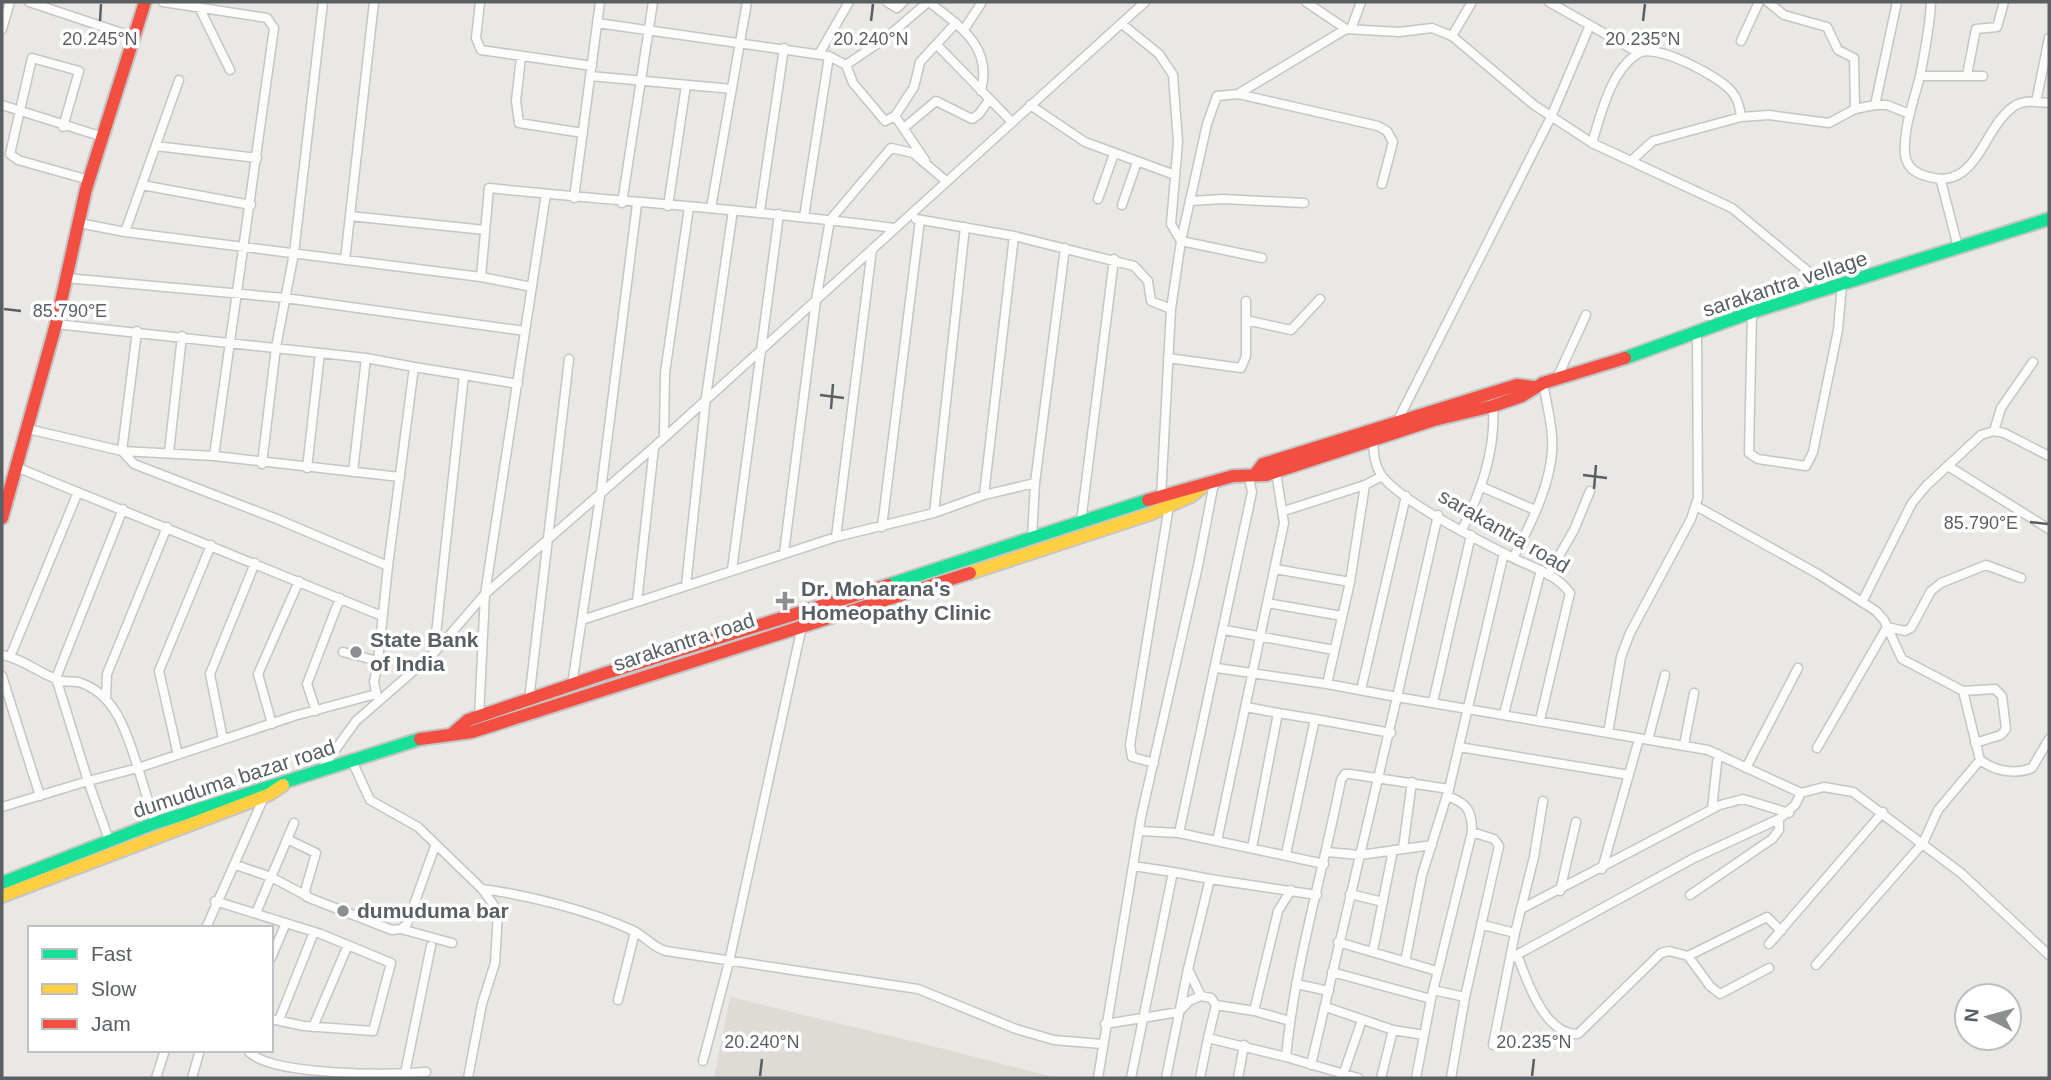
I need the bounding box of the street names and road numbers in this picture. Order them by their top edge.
street label: sarakantra vellage [1700,246,1870,321]
street label: sarakantra road [1435,484,1574,577]
street label: sarakantra road [610,608,757,675]
street label: dumuduma bazar road [130,735,338,822]

